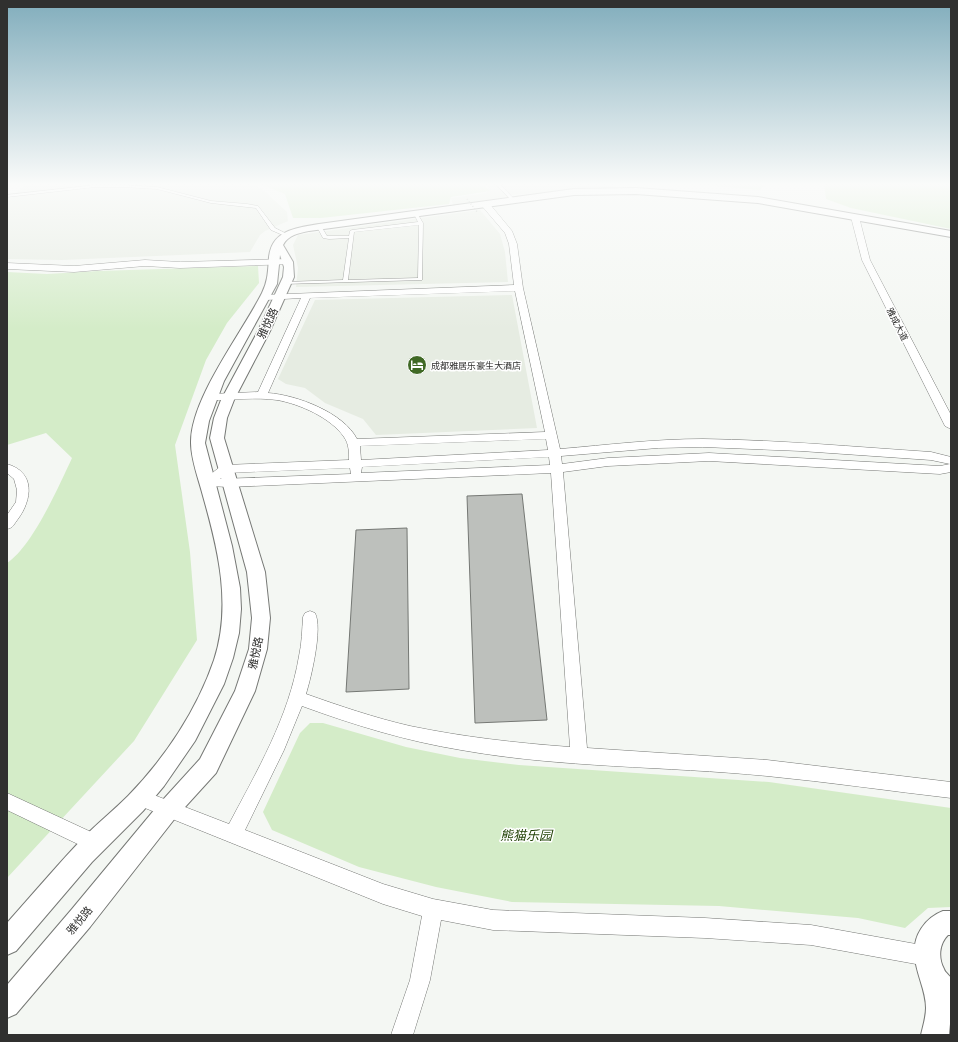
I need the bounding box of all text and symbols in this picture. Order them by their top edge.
street label: 雅悦路 [253,305,281,341]
street label: 雅成大道 [884,305,912,343]
hotel icon: 成都雅居乐豪生大酒店 [406,354,428,376]
place label: 成都雅居乐豪生大酒店 [431,359,521,371]
street label: 雅悦路 [244,635,266,671]
park label: 熊猫乐园 [500,826,554,843]
street label: 雅悦路 [63,903,95,937]

